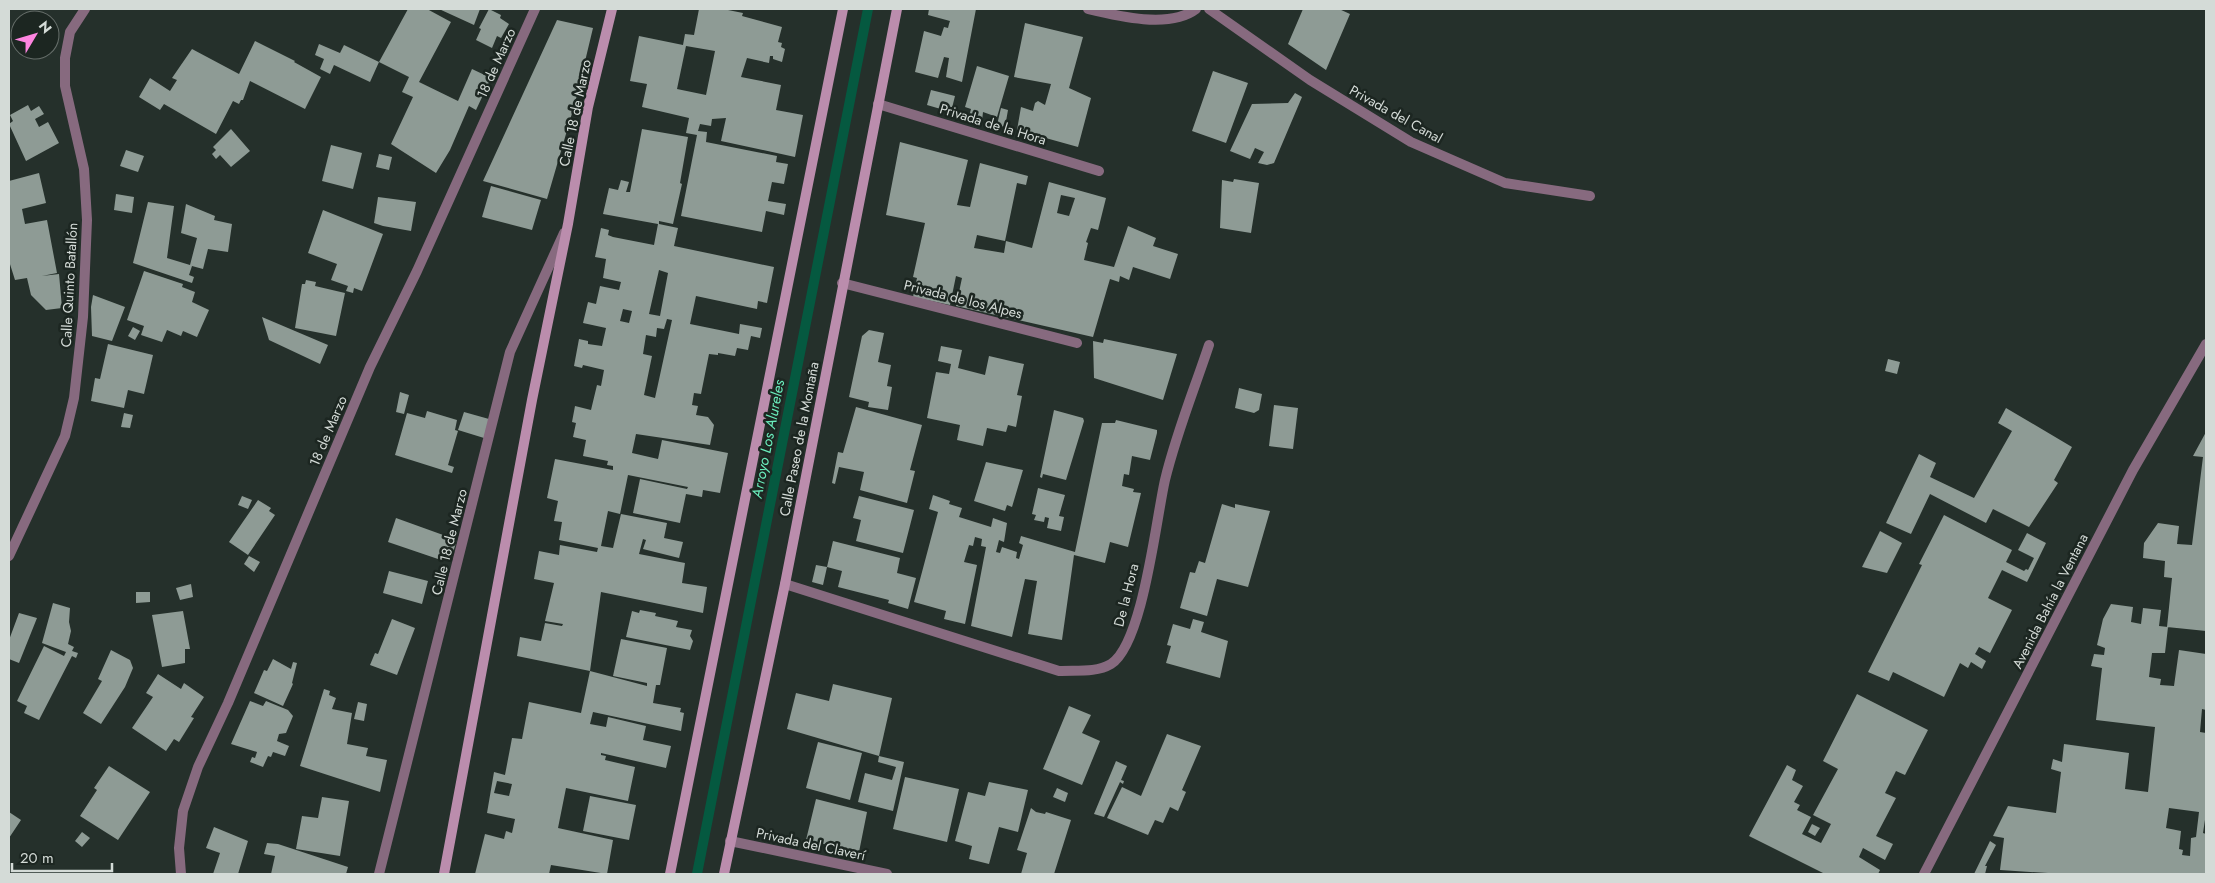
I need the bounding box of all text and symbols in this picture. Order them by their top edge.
north arrow [10,10,60,60]
text: N [34,16,57,38]
street label: 18 de Marzo [472,24,520,101]
street label: Calle 18 de Marzo [554,57,596,168]
street label: Privada del Canal [1346,80,1446,148]
street label: Privada de la Hora [937,98,1049,150]
street label: Calle Quinto Batallón [56,222,82,348]
street label: Privada de los Alpes [902,275,1024,323]
street label: Calle Paseo de la Montaña [774,360,824,518]
water label: Arroyo Los Alureles [746,378,790,501]
street label: 18 de Marzo [304,392,352,469]
street label: Calle 18 de Marzo [426,486,472,597]
street label: Avenida Bahía la Ventana [2007,530,2093,672]
street label: De la Hora [1109,561,1143,629]
street label: Privada del Claverí [754,823,869,866]
scale bar [12,840,112,872]
text: 20 m [20,847,54,869]

